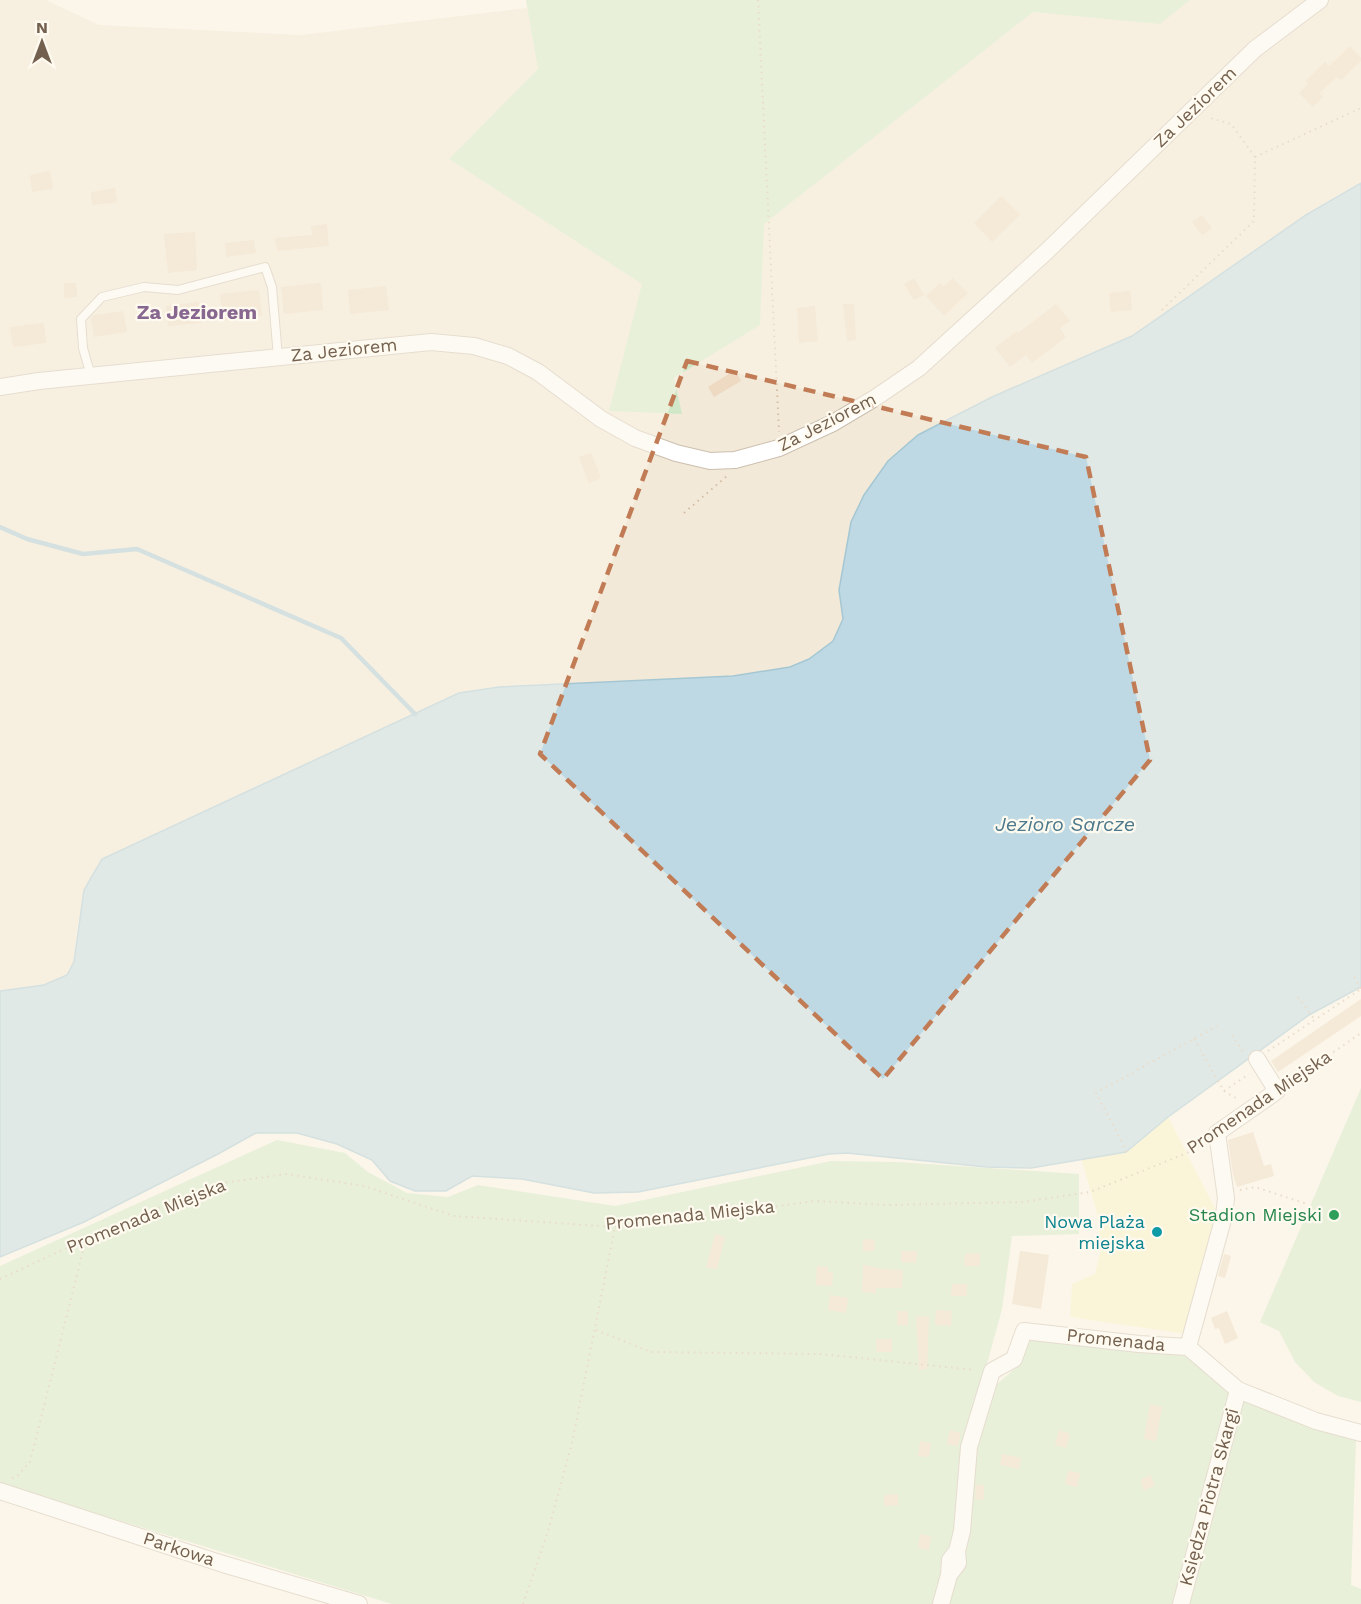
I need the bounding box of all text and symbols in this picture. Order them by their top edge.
north arrow [12,12,72,72]
text: N [36,18,48,37]
street label: Za Jeziorem [1149,62,1240,151]
district label: Za Jeziorem [137,300,257,324]
street label: Za Jeziorem [290,333,398,366]
street label: Za Jeziorem [774,388,879,455]
water label: Jezioro Sarcze [995,812,1135,836]
street label: Promenada Miejska [1182,1045,1335,1158]
street label: Promenada Miejska [63,1174,229,1257]
street label: Promenada Miejska [604,1195,776,1234]
place label: Stadion Miejski [1189,1204,1322,1225]
marker: Stadion Miejski [1327,1208,1341,1222]
place label: Nowa Plaża miejska [1044,1211,1145,1253]
marker: Nowa Plaża miejska [1150,1225,1164,1239]
street label: Promenada [1066,1324,1166,1355]
street label: Księdza Piotra Skargi [1175,1406,1242,1588]
street label: Parkowa [141,1527,218,1570]

